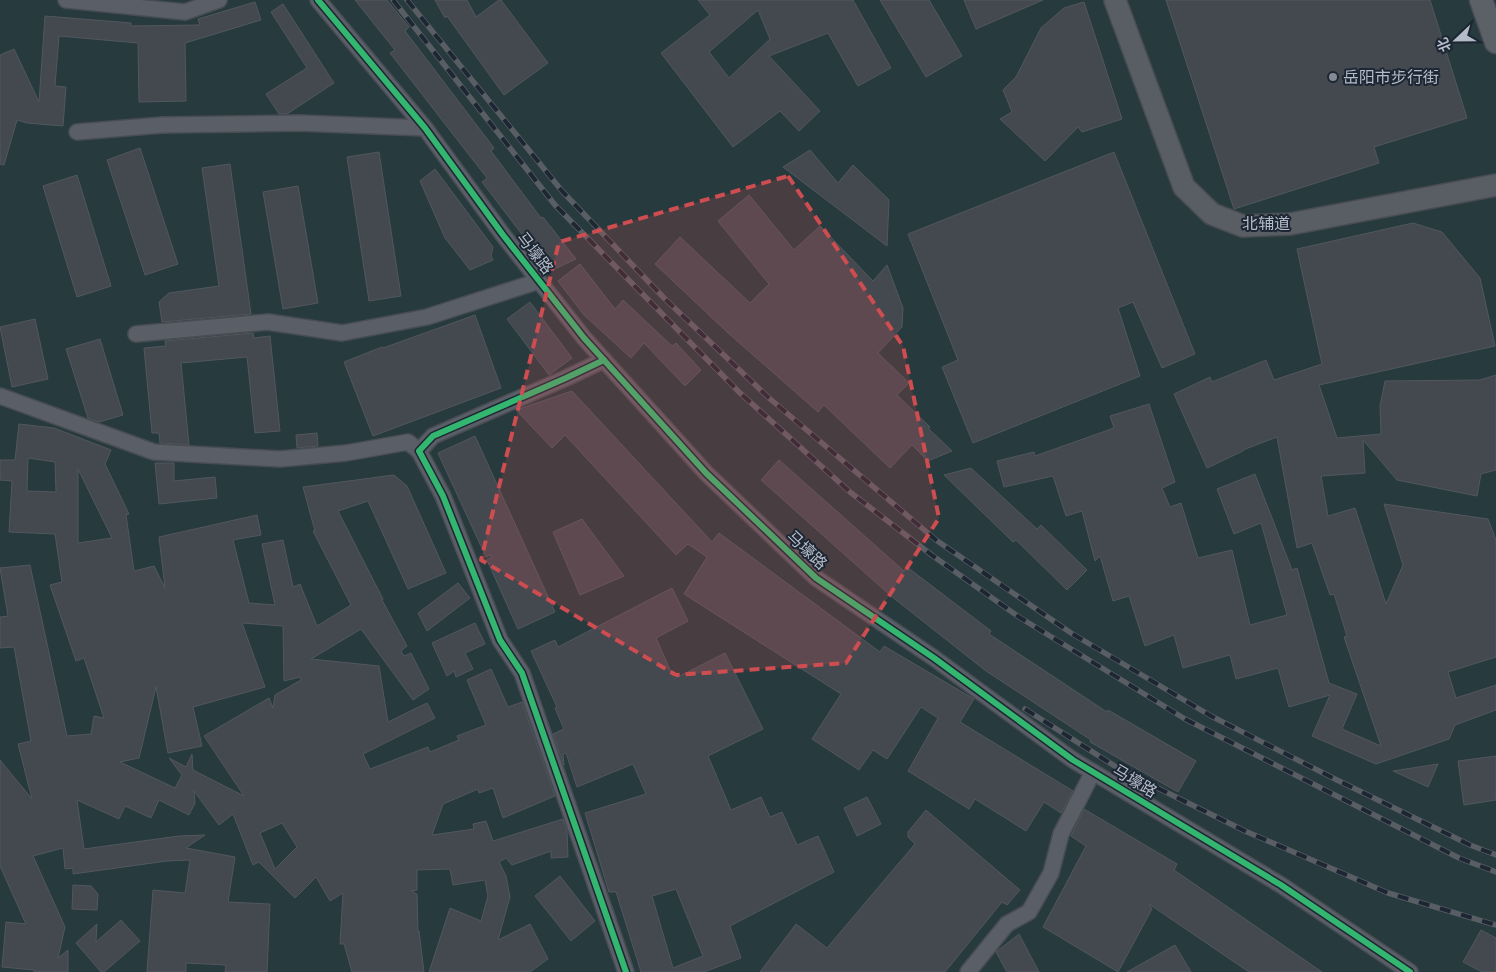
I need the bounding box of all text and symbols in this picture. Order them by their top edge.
north arrow [1431,15,1481,65]
text: 北 [1433,35,1455,55]
place label: 岳阳市步行街 [1343,67,1439,88]
marker: 岳阳市步行街 [1327,71,1339,83]
street label: 北辅道 [1242,213,1290,234]
street label: 马壕路 [512,228,558,278]
street label: 马壕路 [782,526,832,574]
street label: 马壕路 [1109,760,1161,802]

